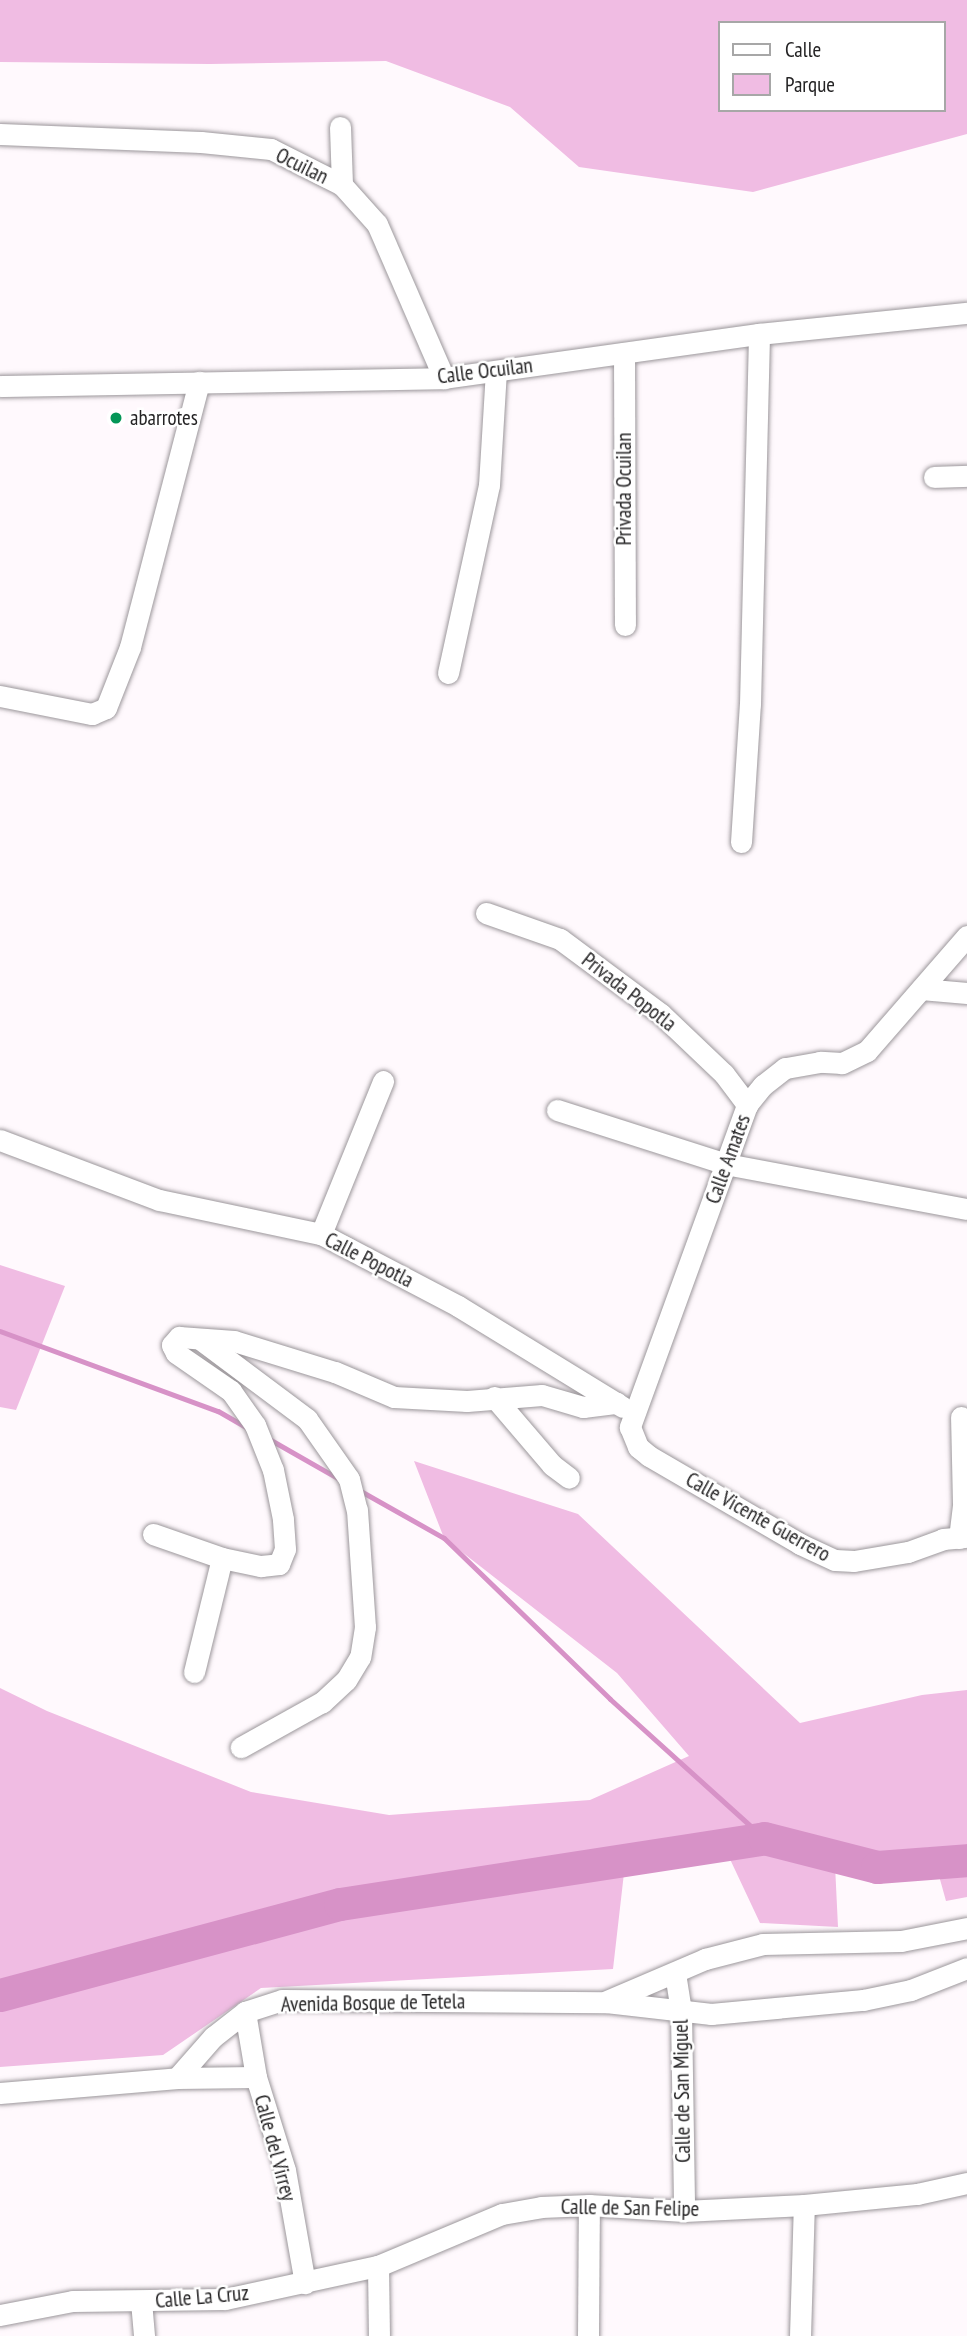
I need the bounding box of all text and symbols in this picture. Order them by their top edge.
legend [718,21,946,112]
text: Calle [785,36,821,63]
text: Parque [785,71,835,98]
street label: Ocuilan [272,143,332,189]
street label: Calle Ocuilan [436,353,534,389]
place label: abarrotes [130,405,198,431]
marker: abarrotes [108,410,124,426]
street label: Privada Ocuilan [611,433,637,545]
street label: Privada Popotla [577,947,681,1037]
street label: Calle Amates [700,1111,756,1207]
street label: Calle Popotla [321,1227,417,1293]
street label: Calle Vicente Guerrero [681,1467,835,1567]
street label: Avenida Bosque de Tetela [280,1989,466,2017]
street label: Calle de San Miguel [668,2019,696,2163]
street label: Calle del Virrey [249,2092,301,2204]
street label: Calle de San Felipe [561,2194,699,2222]
street label: Calle La Cruz [154,2280,250,2314]

